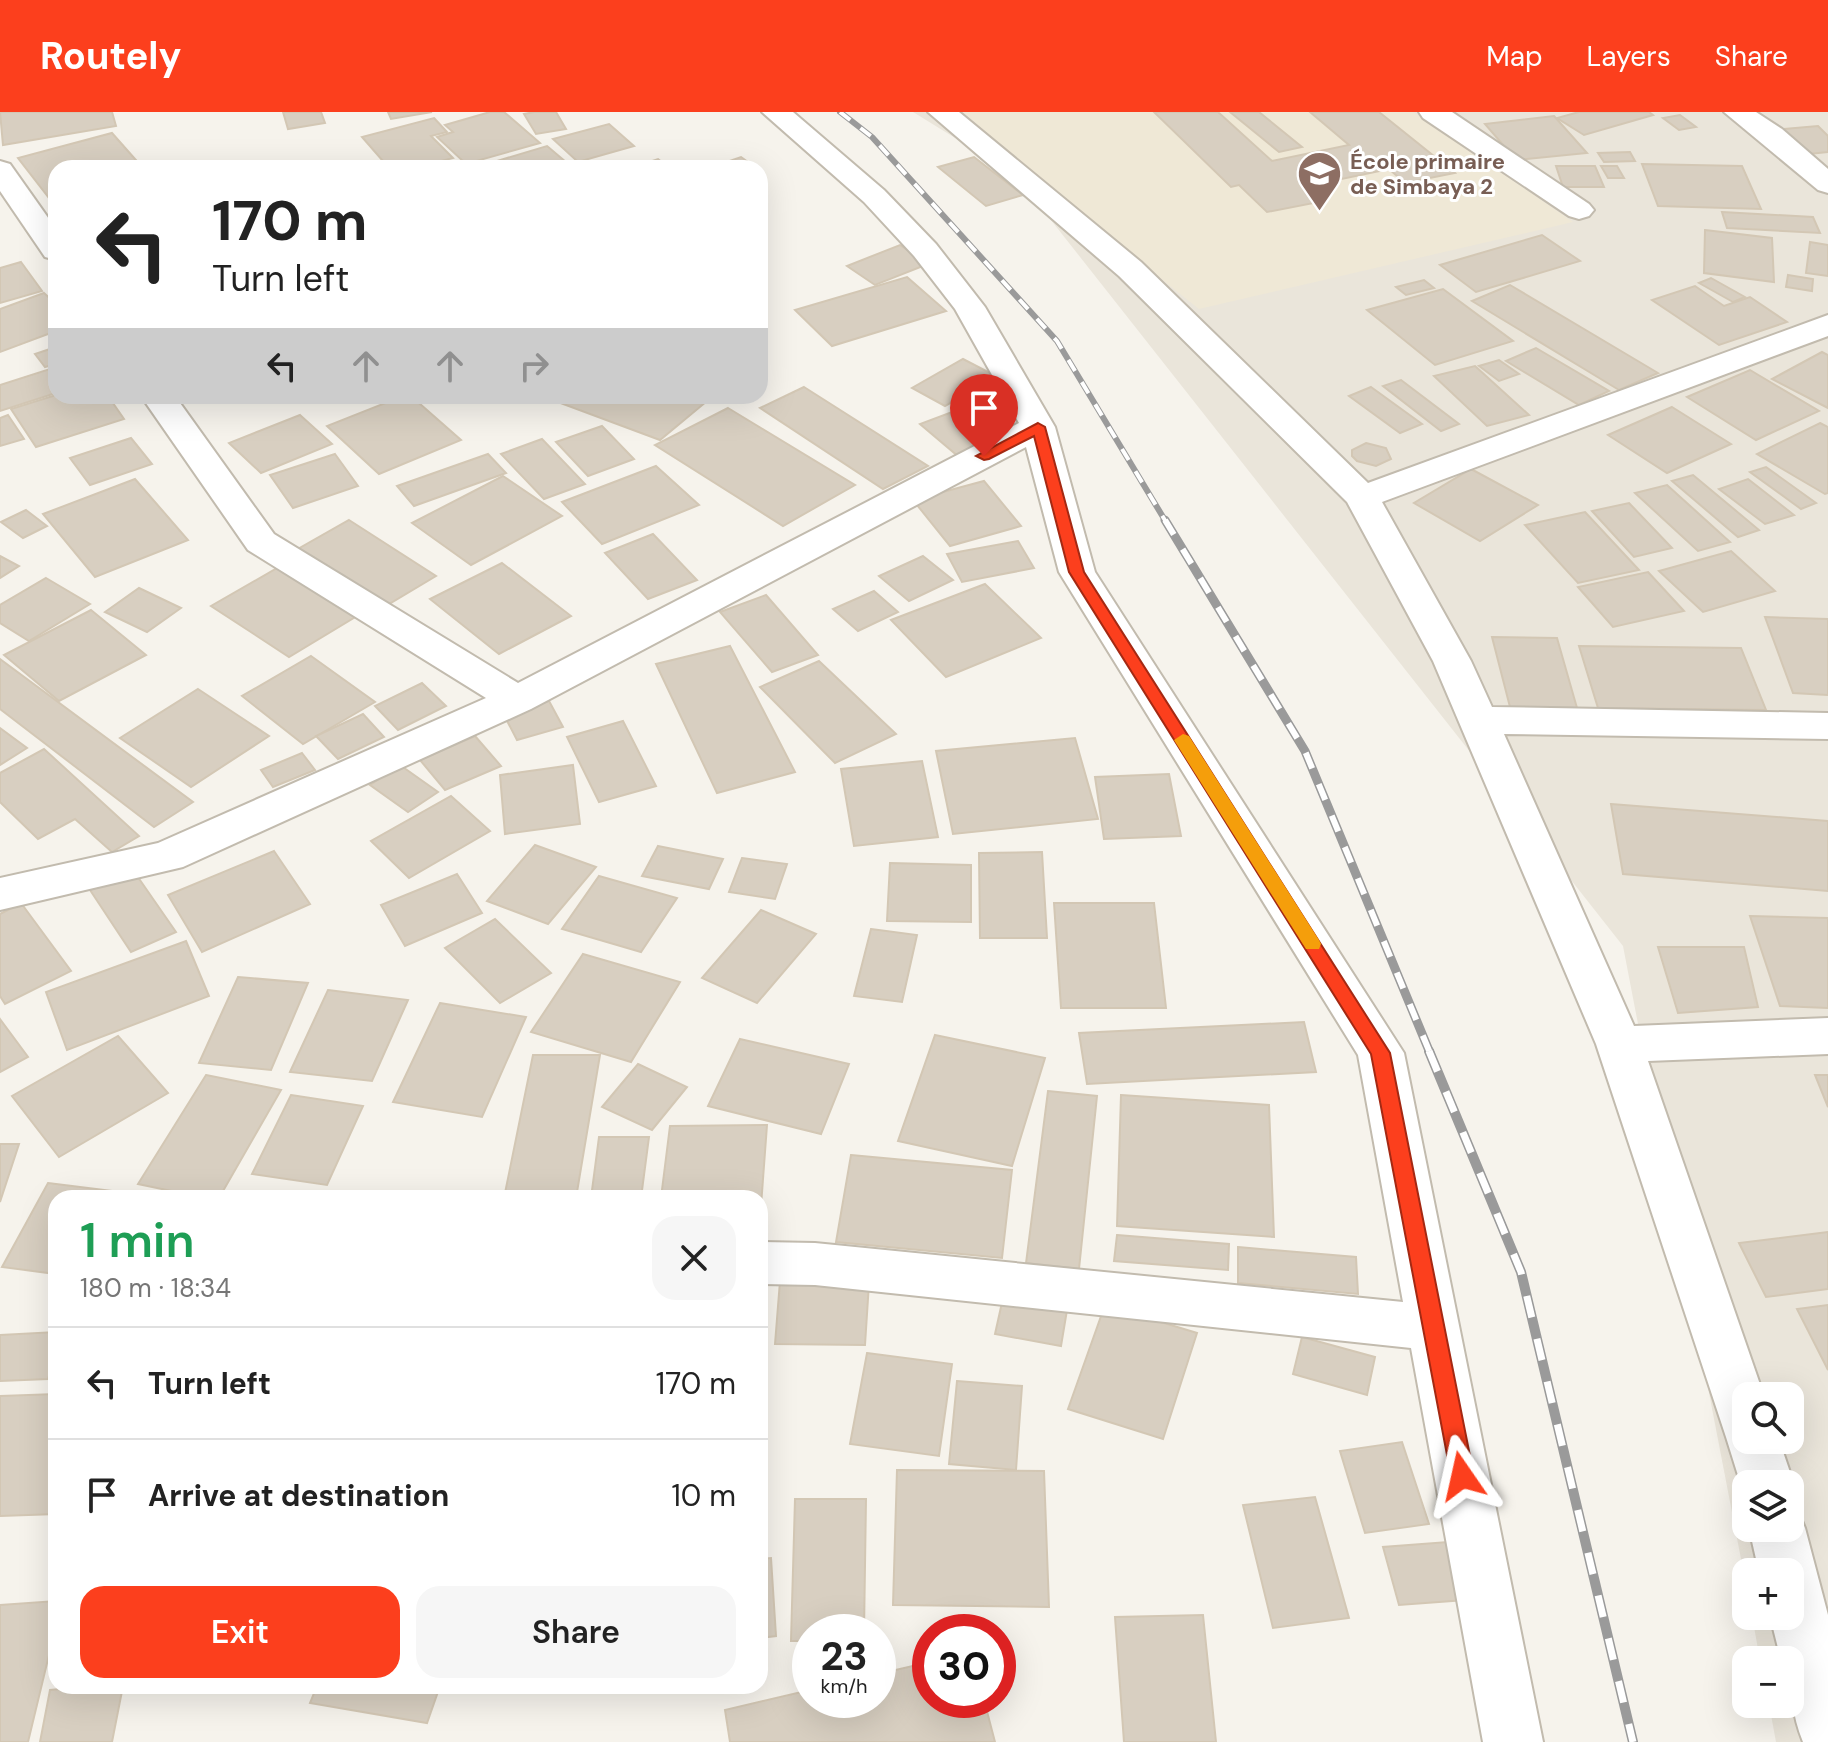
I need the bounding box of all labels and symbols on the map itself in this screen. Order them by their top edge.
place label: École primaire de Simbaya 2 [1350,147,1505,201]
school or university icon: École primaire de Simbaya 2 [1295,150,1343,213]
pin [950,374,1018,456]
position arrow [1420,1434,1504,1518]
speed limit sign: 30 [912,1614,1016,1718]

